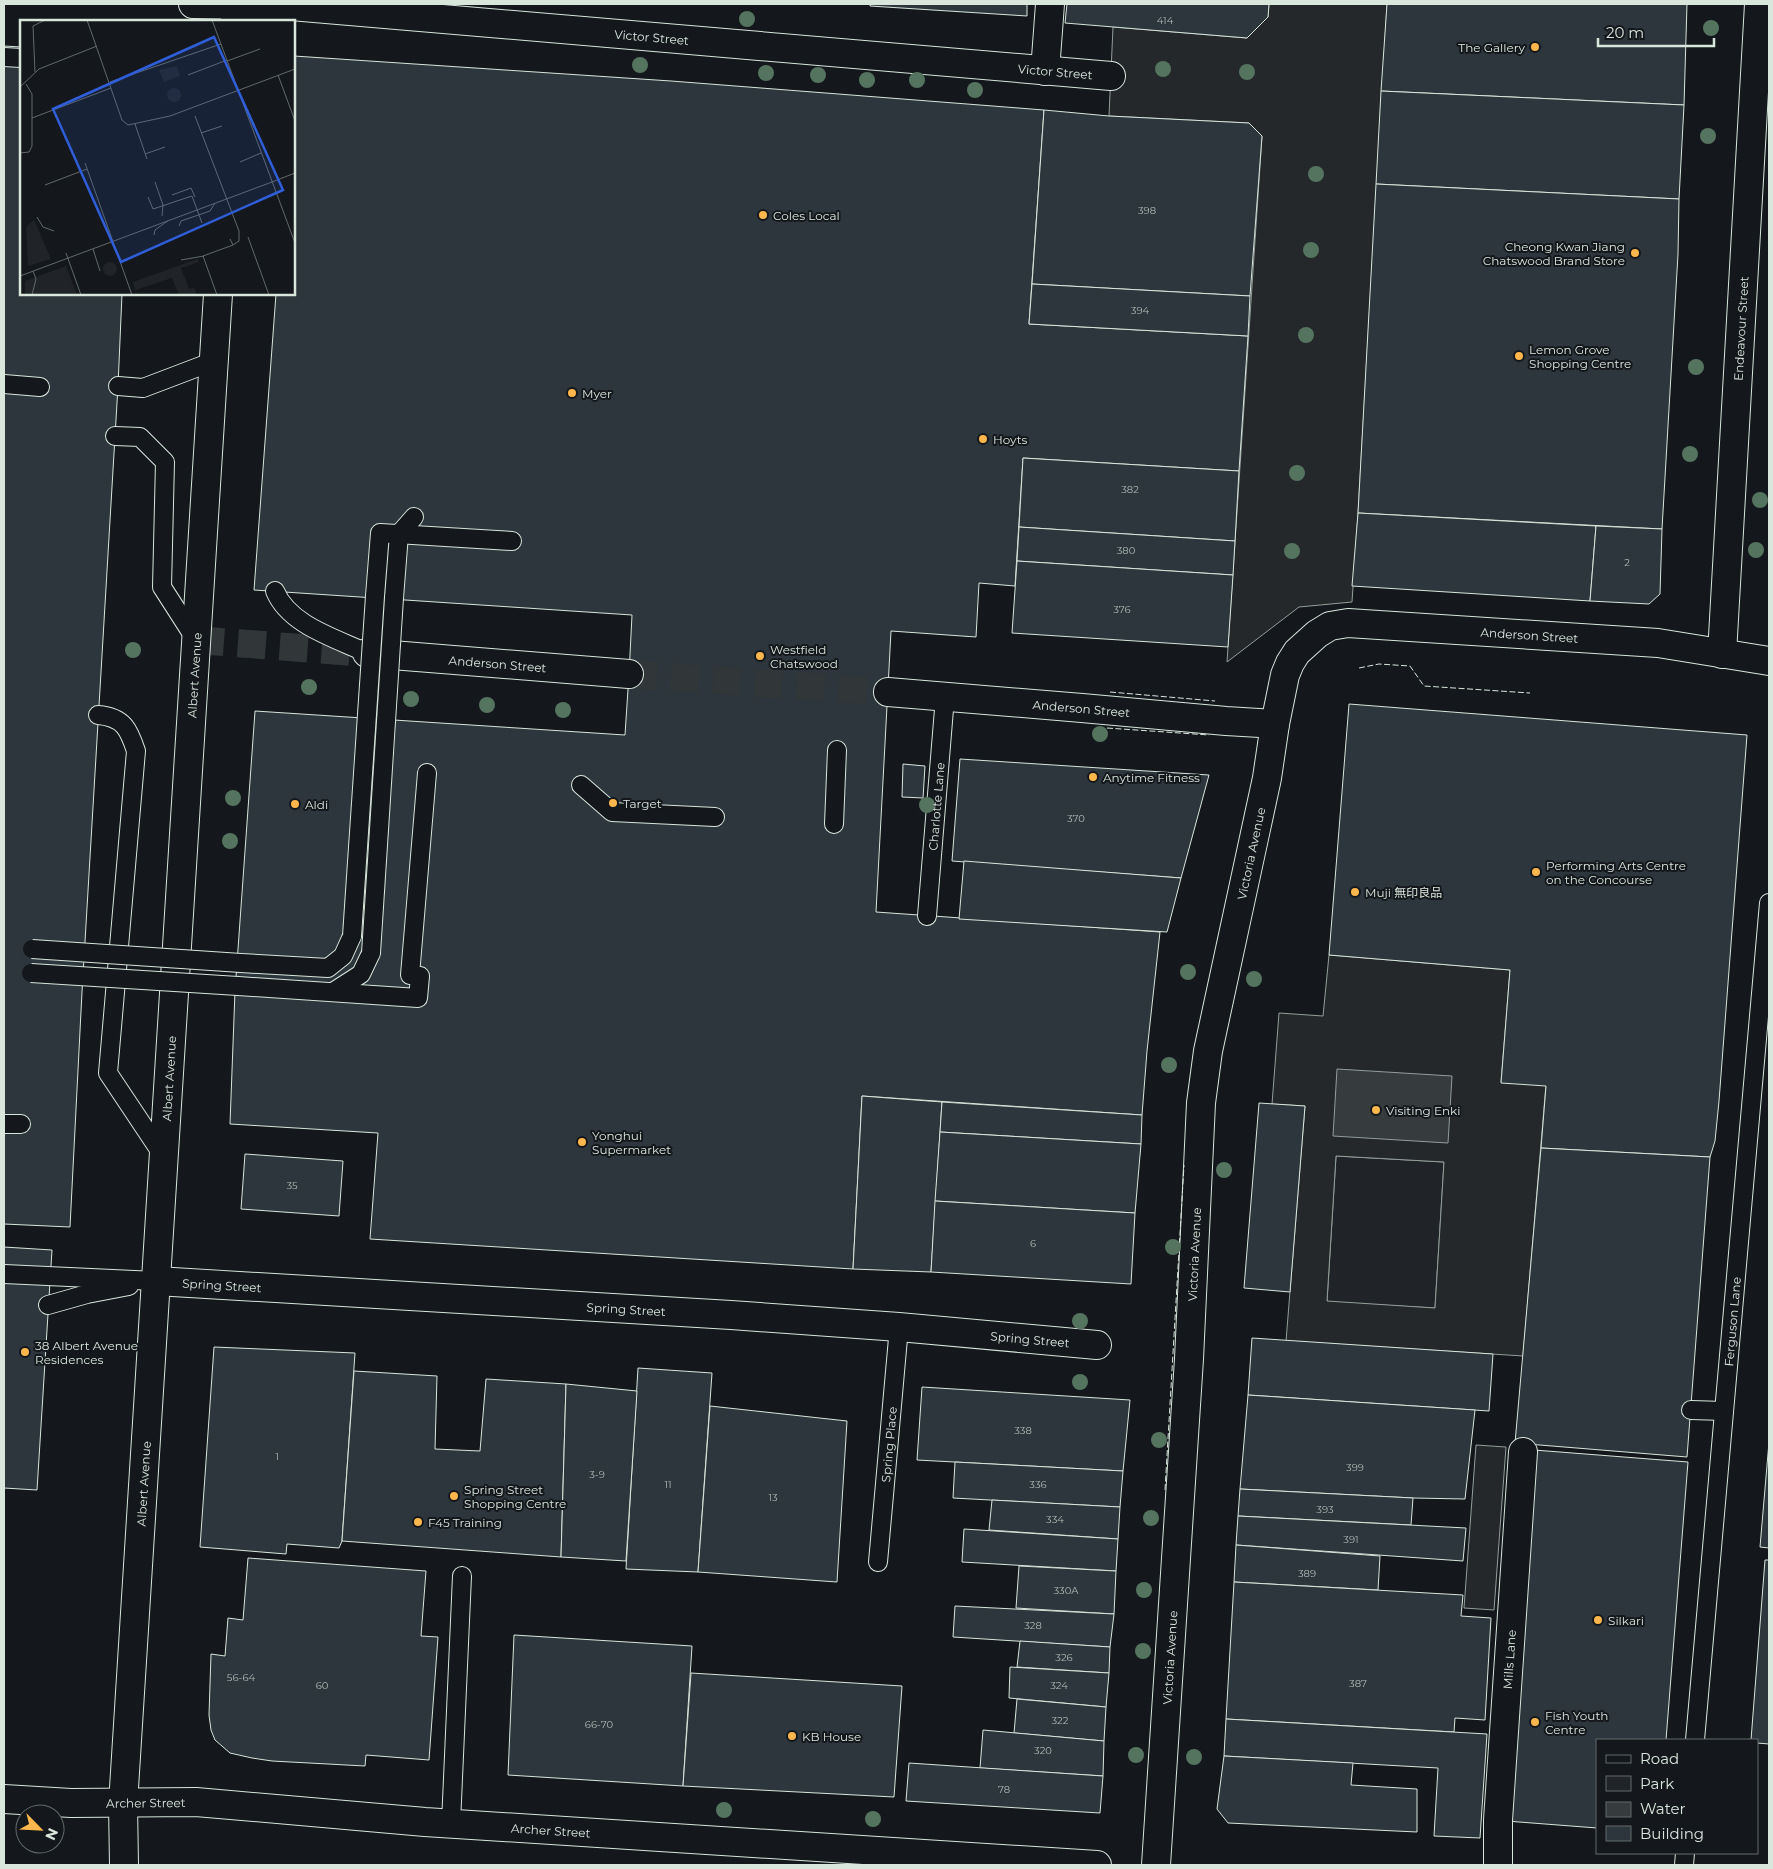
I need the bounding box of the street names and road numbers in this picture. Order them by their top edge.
street label: Victor Street [614,26,690,47]
street label: Victor Street [1017,61,1093,82]
street label: Endeavour Street [1730,276,1751,381]
street label: Anderson Street [1480,624,1579,645]
street label: Albert Avenue [184,632,204,718]
street label: Anderson Street [448,652,547,675]
street label: Anderson Street [1032,696,1131,720]
street label: Charlotte Lane [925,762,947,851]
street label: Victoria Avenue [1233,806,1268,901]
street label: Albert Avenue [158,1035,179,1122]
street label: Victoria Avenue [1184,1207,1204,1301]
street label: Spring Street [182,1275,262,1295]
street label: Ferguson Lane [1721,1276,1743,1367]
street label: Spring Street [586,1299,666,1319]
street label: Spring Street [990,1328,1070,1350]
street label: Spring Place [878,1406,899,1483]
street label: Albert Avenue [133,1440,153,1527]
street label: Victoria Avenue [1159,1610,1180,1705]
street label: Mills Lane [1499,1629,1518,1690]
street label: Archer Street [106,1795,186,1810]
street label: Archer Street [511,1820,591,1840]

